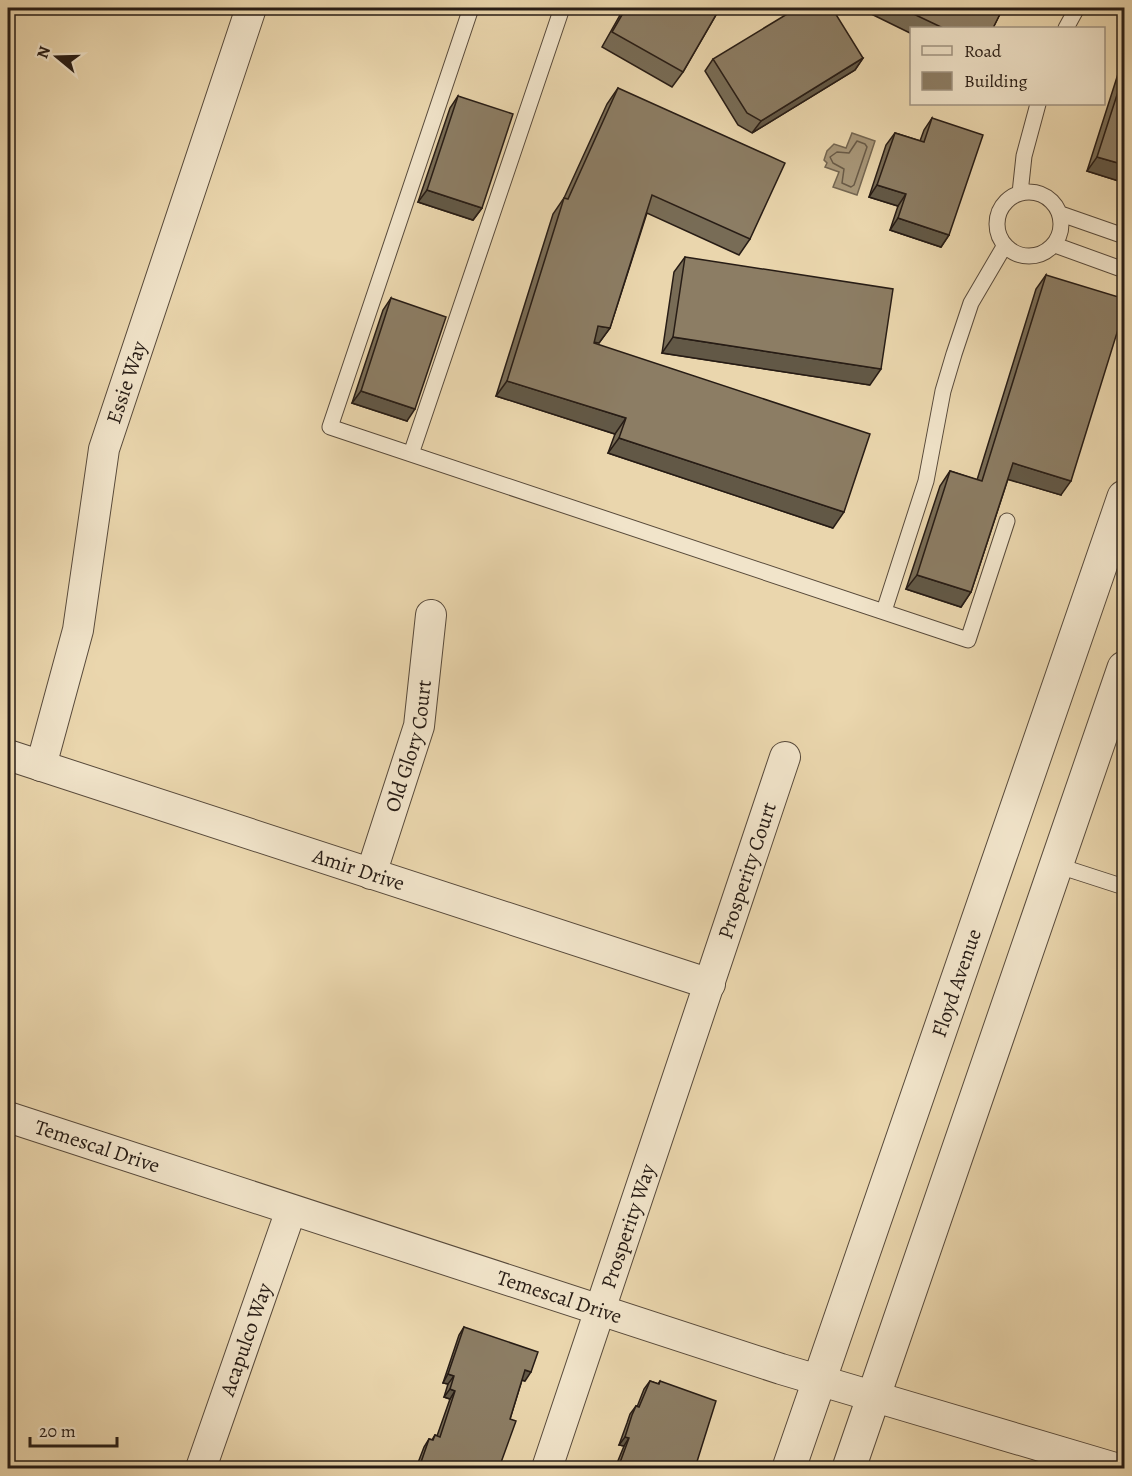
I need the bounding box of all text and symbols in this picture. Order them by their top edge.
north arrow [27,27,87,87]
legend [910,27,1105,105]
text: Road [964,39,1002,63]
text: N [31,43,56,62]
text: Building [964,69,1028,93]
street label: Essie Way [99,337,153,427]
street label: Old Glory Court [378,678,438,816]
street label: Prosperity Court [711,798,783,943]
street label: Amir Drive [309,841,408,897]
street label: Floyd Avenue [925,925,988,1041]
street label: Temescal Drive [31,1113,164,1180]
street label: Prosperity Way [594,1160,662,1292]
street label: Temescal Drive [493,1263,626,1330]
street label: Acapulco Way [213,1279,279,1401]
scale bar [30,1410,117,1448]
text: 20 m [39,1419,76,1443]

